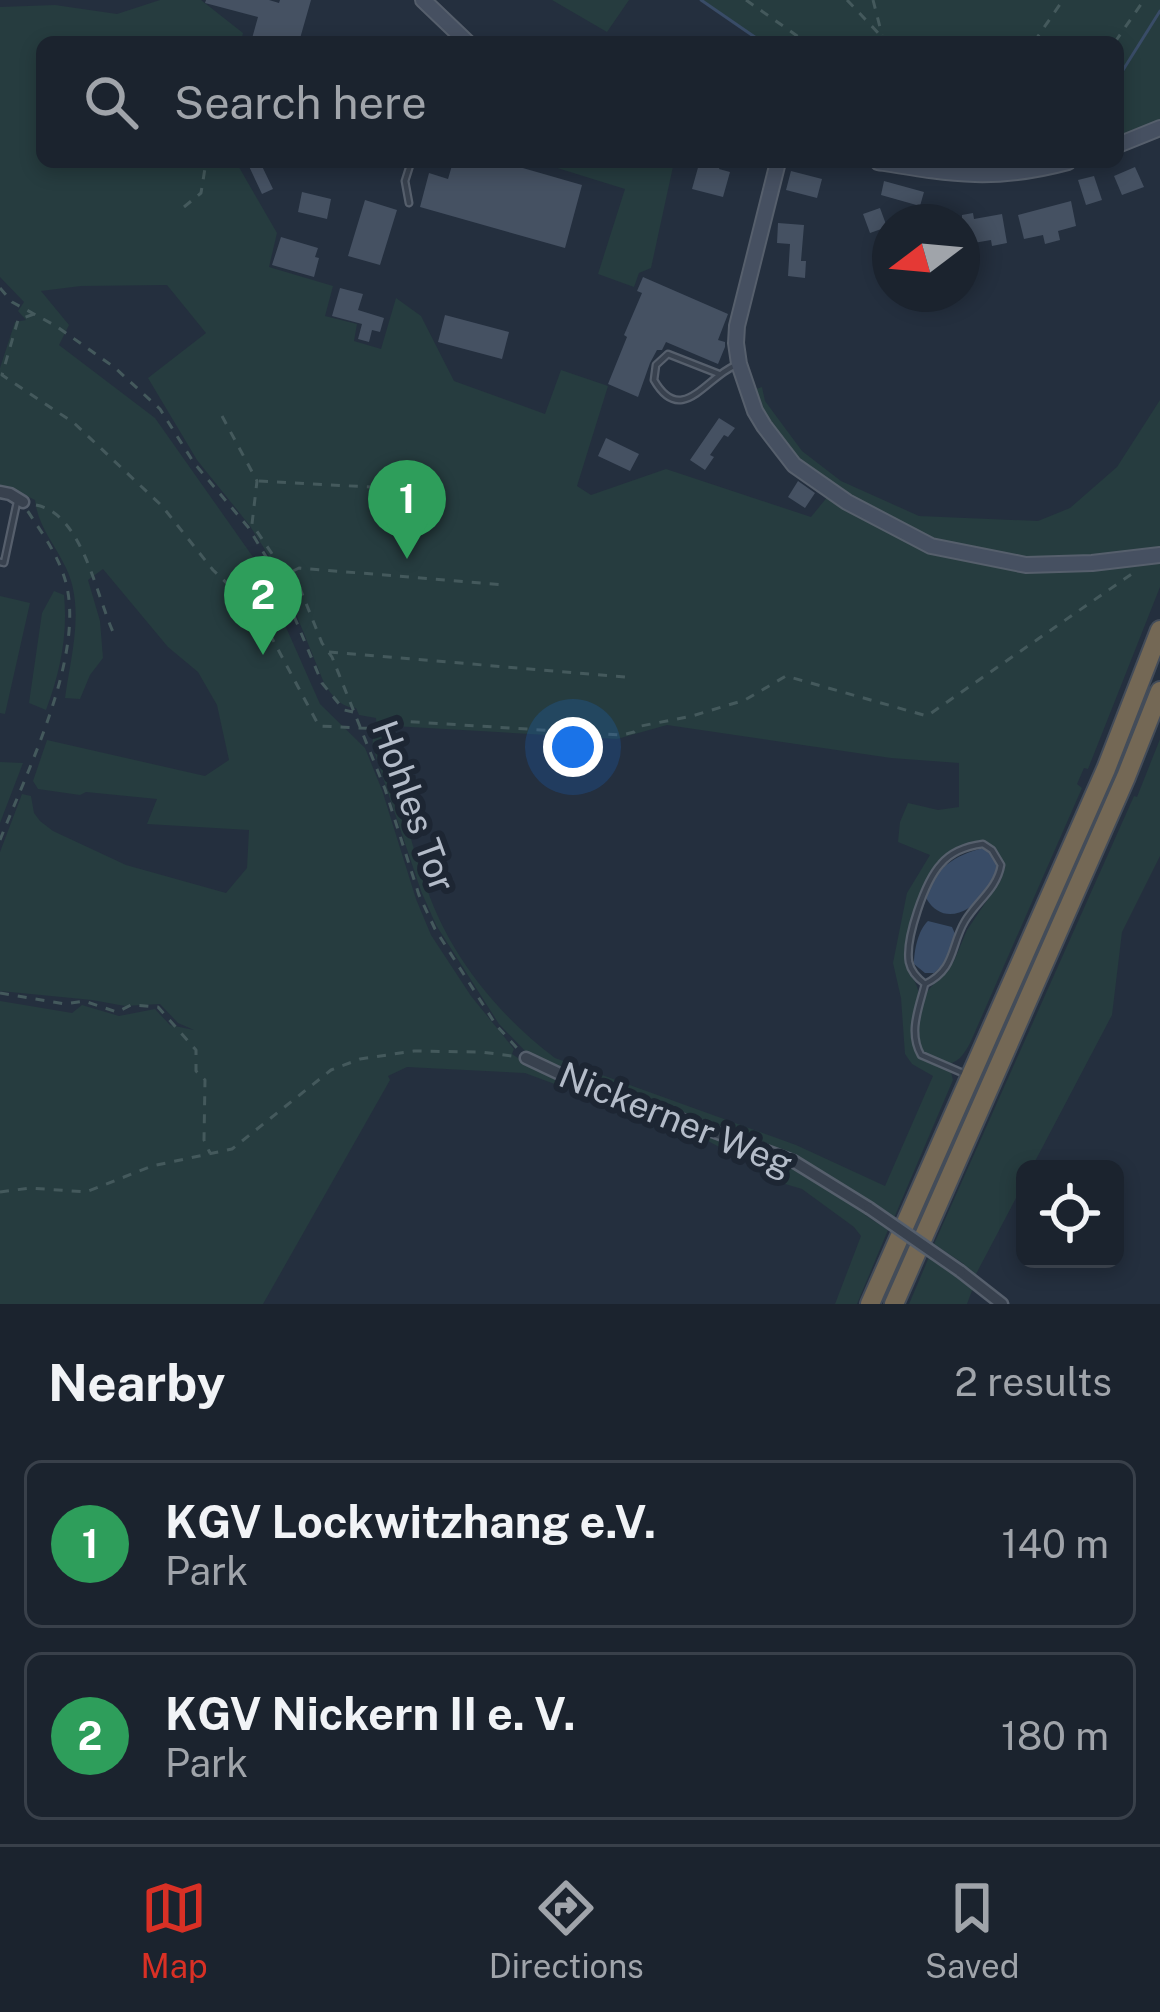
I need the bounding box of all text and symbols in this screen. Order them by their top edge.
search box [36,36,1124,168]
icon: search [78,69,144,135]
text: Search here [174,76,427,129]
north arrow [872,204,980,312]
pin: 1 [368,460,446,559]
pin: 2 [224,556,302,655]
street label: Hohles Tor [364,715,464,897]
your location [543,717,603,777]
street label: Nickerner Weg [553,1053,799,1185]
map controls [1016,1160,1124,1268]
button: locate [1016,1160,1124,1268]
text: Nearby [48,1353,225,1412]
text: 2 results [955,1359,1112,1405]
text: KGV Lockwitzhang e.V. [165,1495,656,1548]
text: 1 [82,1521,98,1567]
text: 140 m [1002,1521,1109,1567]
text: Park [165,1548,248,1594]
text: KGV Nickern II e. V. [165,1687,576,1740]
text: 2 [78,1713,102,1759]
text: 180 m [1001,1713,1109,1759]
text: Park [165,1740,248,1786]
tab: Map [141,1875,208,1985]
tab: Directions [489,1875,644,1985]
tab: Saved [925,1875,1019,1985]

